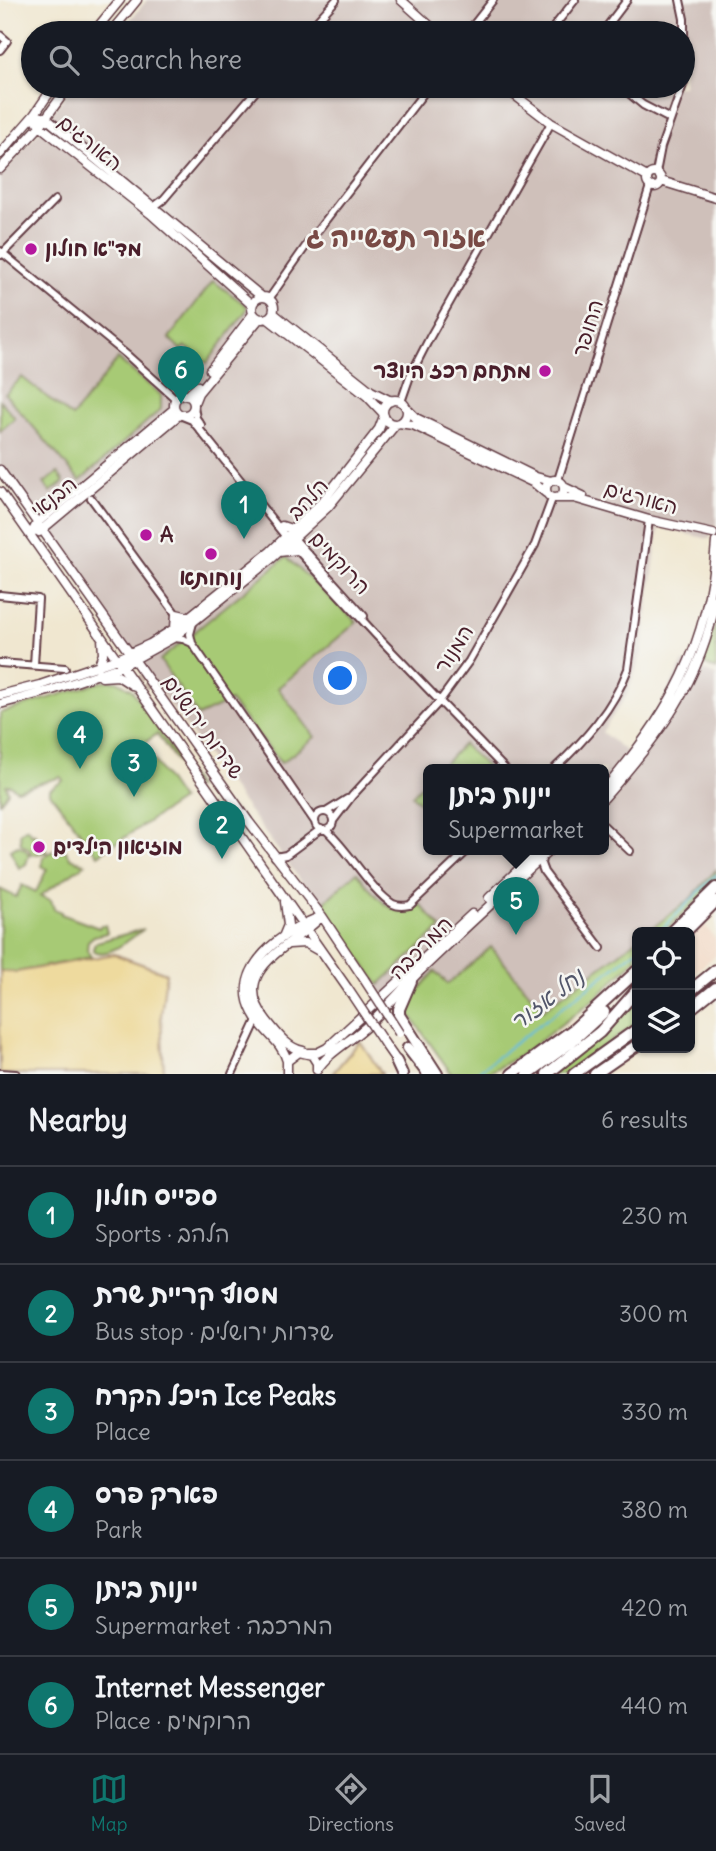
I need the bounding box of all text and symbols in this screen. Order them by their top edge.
search box [21,21,695,98]
icon: search [45,41,83,79]
text: Search here [101,43,242,76]
street label: האורגים [53,108,128,177]
district label: אזור תעשייה ג [306,219,486,255]
place label: מד"א חולון [45,235,142,262]
marker: מד"א חולון [23,241,39,257]
street label: החופר [566,296,609,360]
pin: 6 [158,346,204,404]
place label: מתחם רכז היוצר [373,357,531,384]
marker: מתחם רכז היוצר [537,363,553,379]
street label: הבנאי [25,470,82,523]
street label: הלהב [281,472,334,525]
street label: האורגים [601,475,681,520]
pin: 1 [221,481,267,539]
place label: A [160,521,174,548]
street label: הרוקמים [304,525,377,600]
marker: A [138,527,154,543]
marker: נוחותא [203,546,219,562]
place label: נוחותא [180,564,242,591]
street label: המנור [428,619,479,678]
your location [323,661,357,695]
street label: שדרות ירושלים [157,669,250,784]
pin: 4 [57,711,103,769]
pin: 3 [111,739,157,797]
popup [423,764,609,855]
text: יינות ביתן [448,777,551,810]
pin: 2 [199,801,245,859]
text: Supermarket [448,815,584,844]
place label: מוזיאון הילדים [53,833,183,860]
marker: מוזיאון הילדים [31,839,47,855]
pin: 5 [493,877,539,935]
street label: המרכבה [383,910,458,985]
map controls [632,927,695,1053]
button: locate [632,927,695,990]
water label: נחל אזור [504,961,591,1036]
button: layers [632,990,695,1053]
text: Nearby [28,1101,128,1139]
text: 6 results [601,1105,688,1134]
text: ספייס חולון [95,1179,217,1212]
text: 1 [46,1201,56,1230]
text: 230 m [622,1201,688,1230]
text: Sports · הלהב [95,1219,230,1248]
text: מסוף קריית שרת [95,1277,279,1310]
text: 2 [45,1299,57,1328]
text: 300 m [619,1299,688,1328]
text: Bus stop · שדרות ירושלים [95,1317,334,1346]
text: היכל הקרח Ice Peaks [95,1379,336,1412]
text: 3 [44,1397,58,1426]
text: 330 m [621,1397,688,1426]
text: Place [95,1417,151,1446]
text: פארק פרס [95,1477,218,1510]
text: 4 [44,1495,58,1524]
text: 380 m [621,1495,688,1524]
text: Park [95,1515,143,1544]
text: יינות ביתן [95,1571,198,1604]
text: 5 [44,1593,58,1622]
text: 420 m [621,1593,688,1622]
text: Supermarket · המרכבה [95,1611,333,1640]
text: Internet Messenger [95,1671,325,1704]
text: 6 [44,1691,58,1720]
text: 440 m [621,1691,688,1720]
text: Place · הרוקמים [95,1706,251,1735]
tab: Map [90,1770,128,1836]
tab: Directions [308,1770,394,1836]
tab: Saved [574,1770,626,1836]

